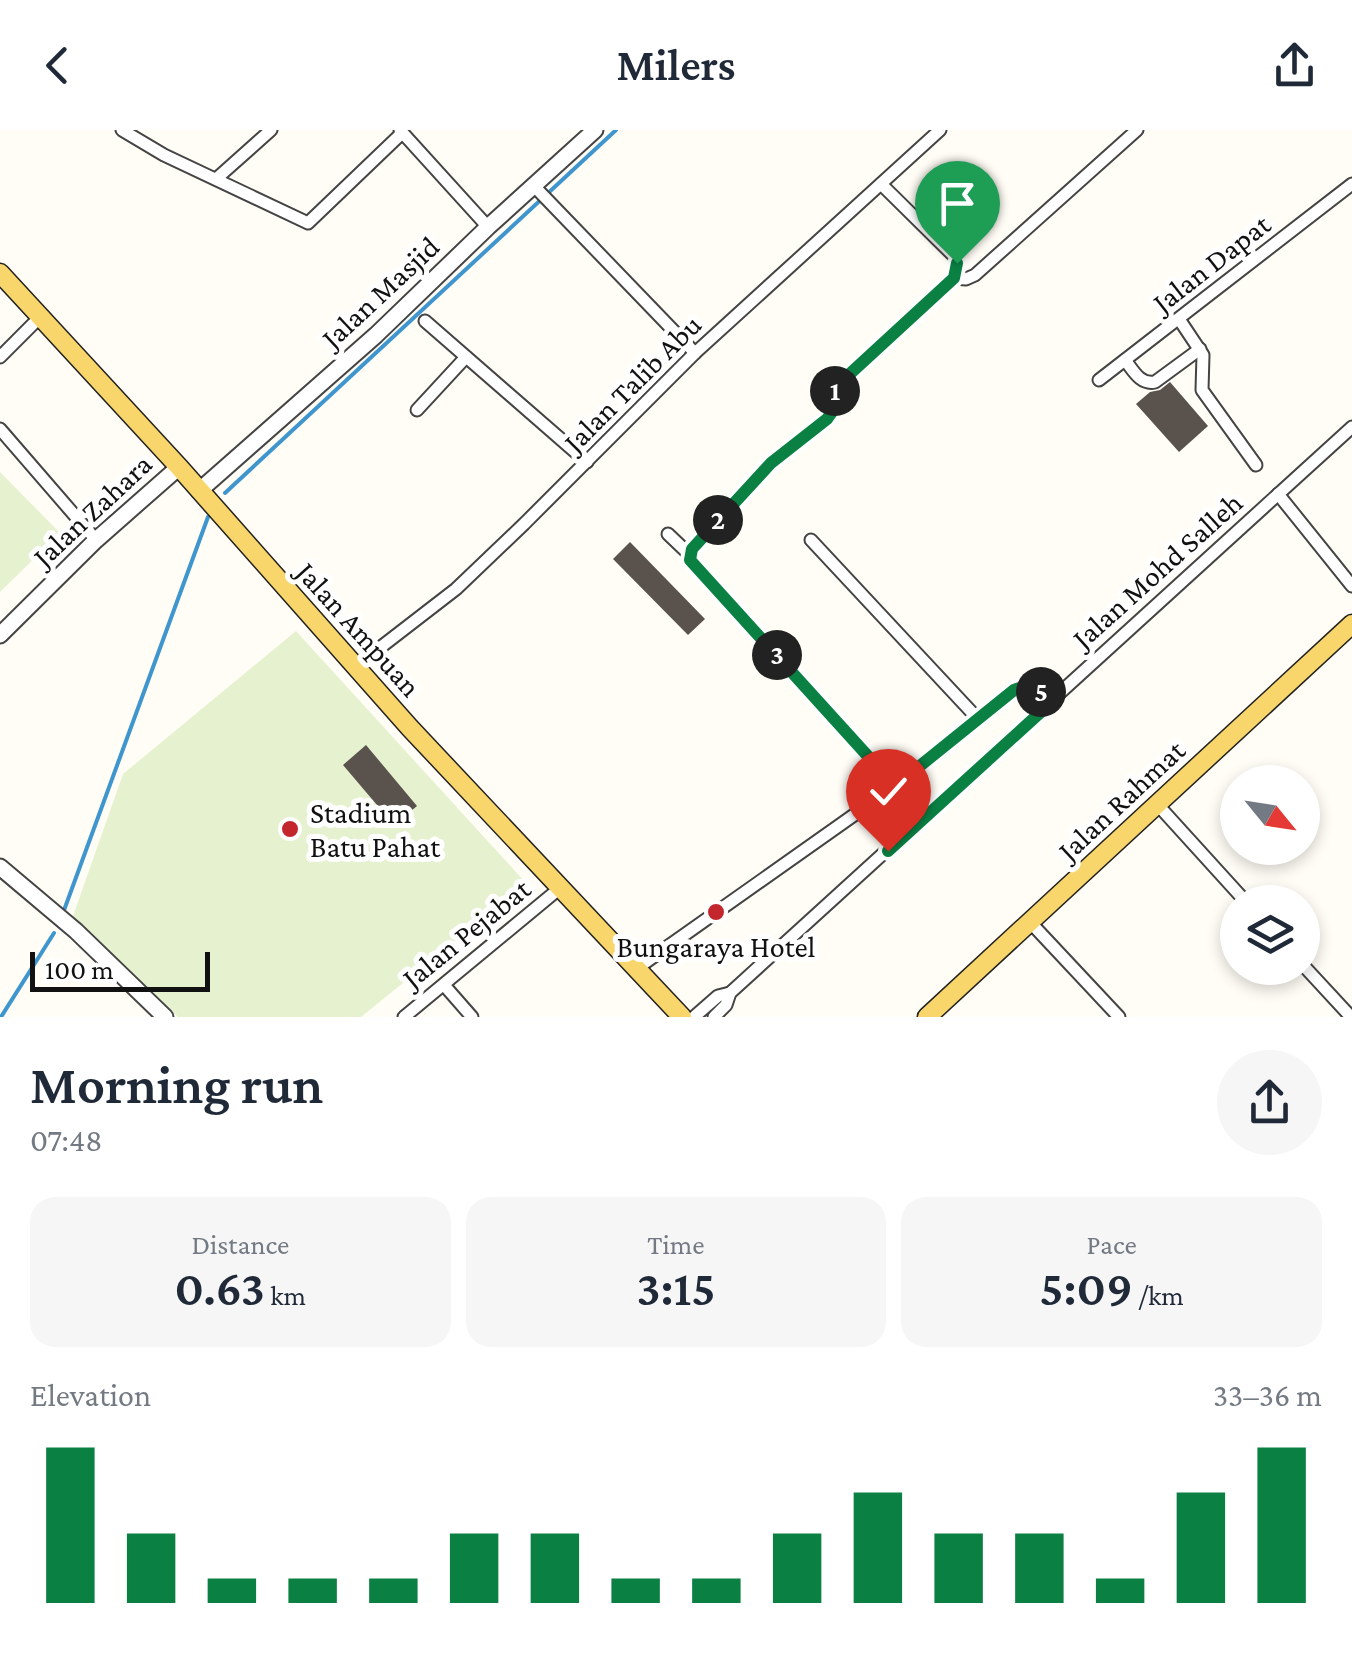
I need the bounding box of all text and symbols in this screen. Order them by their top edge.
icon: back [30,38,85,93]
icon: share [1267,38,1322,93]
text: Milers [617,40,735,90]
pin [915,161,1000,264]
icon: arrive [930,176,985,231]
street label: Jalan Dapat [1143,206,1278,322]
street label: Jalan Masjid [312,229,446,357]
street label: Jalan Talib Abu [554,307,708,461]
pin: 1 [810,366,860,416]
text: 1 [830,375,840,406]
street label: Jalan Zahara [24,447,158,575]
street label: Jalan Mohd Salleh [1063,485,1249,657]
pin: 2 [693,495,743,545]
text: 2 [711,504,725,535]
street label: Jalan Ampuan [287,553,428,704]
pin: 3 [752,630,802,680]
text: 3 [770,639,784,670]
pin: 5 [1016,667,1066,717]
text: 5 [1034,676,1048,707]
street label: Jalan Rahmat [1049,732,1192,869]
pin [846,749,931,852]
icon: check [861,764,916,819]
north arrow [1220,765,1320,865]
map controls [1220,765,1320,985]
place label: Stadium Batu Pahat [310,796,441,863]
marker: Stadium Batu Pahat [279,818,301,840]
street label: Jalan Pejabat [393,871,538,997]
button: layers [1220,885,1320,985]
marker: Bungaraya Hotel [705,901,727,923]
place label: Bungaraya Hotel [617,930,816,964]
scale bar [30,947,210,991]
text: 100 m [45,954,114,985]
button: share [1217,1050,1322,1155]
text: Morning run [30,1054,323,1115]
text: 07:48 [30,1122,102,1158]
text: Distance [191,1229,289,1260]
text: Time [647,1229,705,1260]
text: Pace [1086,1229,1137,1260]
text: 0.63 [175,1260,265,1316]
text: 3:15 [636,1260,716,1316]
text: 5:09 [1039,1260,1133,1316]
text: km [265,1280,306,1311]
text: /km [1133,1280,1184,1311]
text: Elevation [30,1377,151,1413]
text: 33–36 m [1213,1377,1322,1413]

